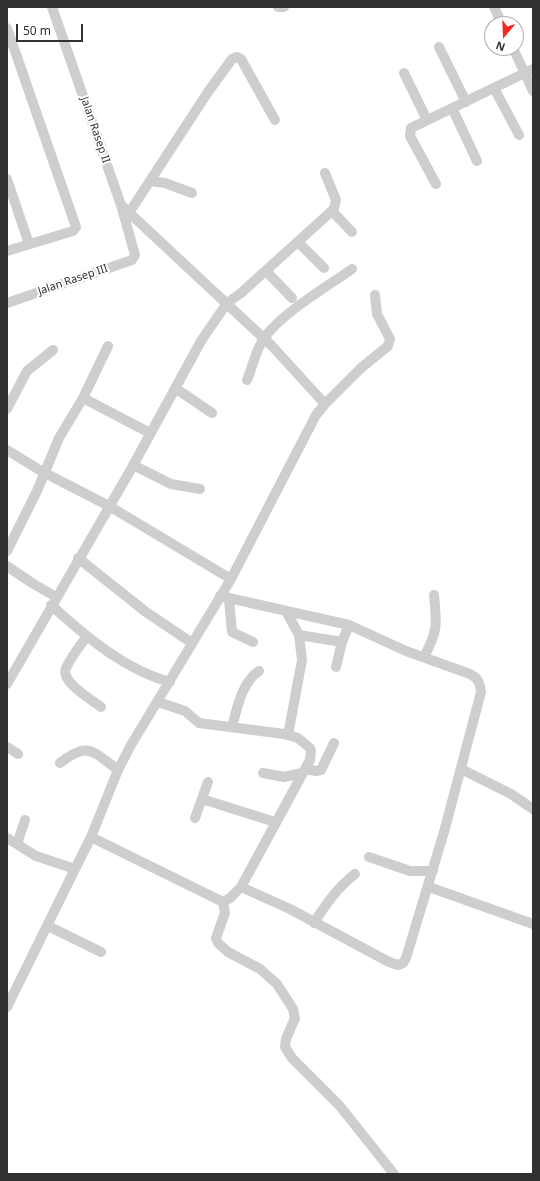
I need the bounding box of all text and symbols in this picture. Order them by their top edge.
scale bar [18,16,85,42]
north arrow [484,16,524,56]
text: 50 m [23,22,51,39]
text: N [494,38,507,55]
street label: Jalan Rasep II [77,95,113,165]
street label: Jalan Rasep III [36,262,110,298]

